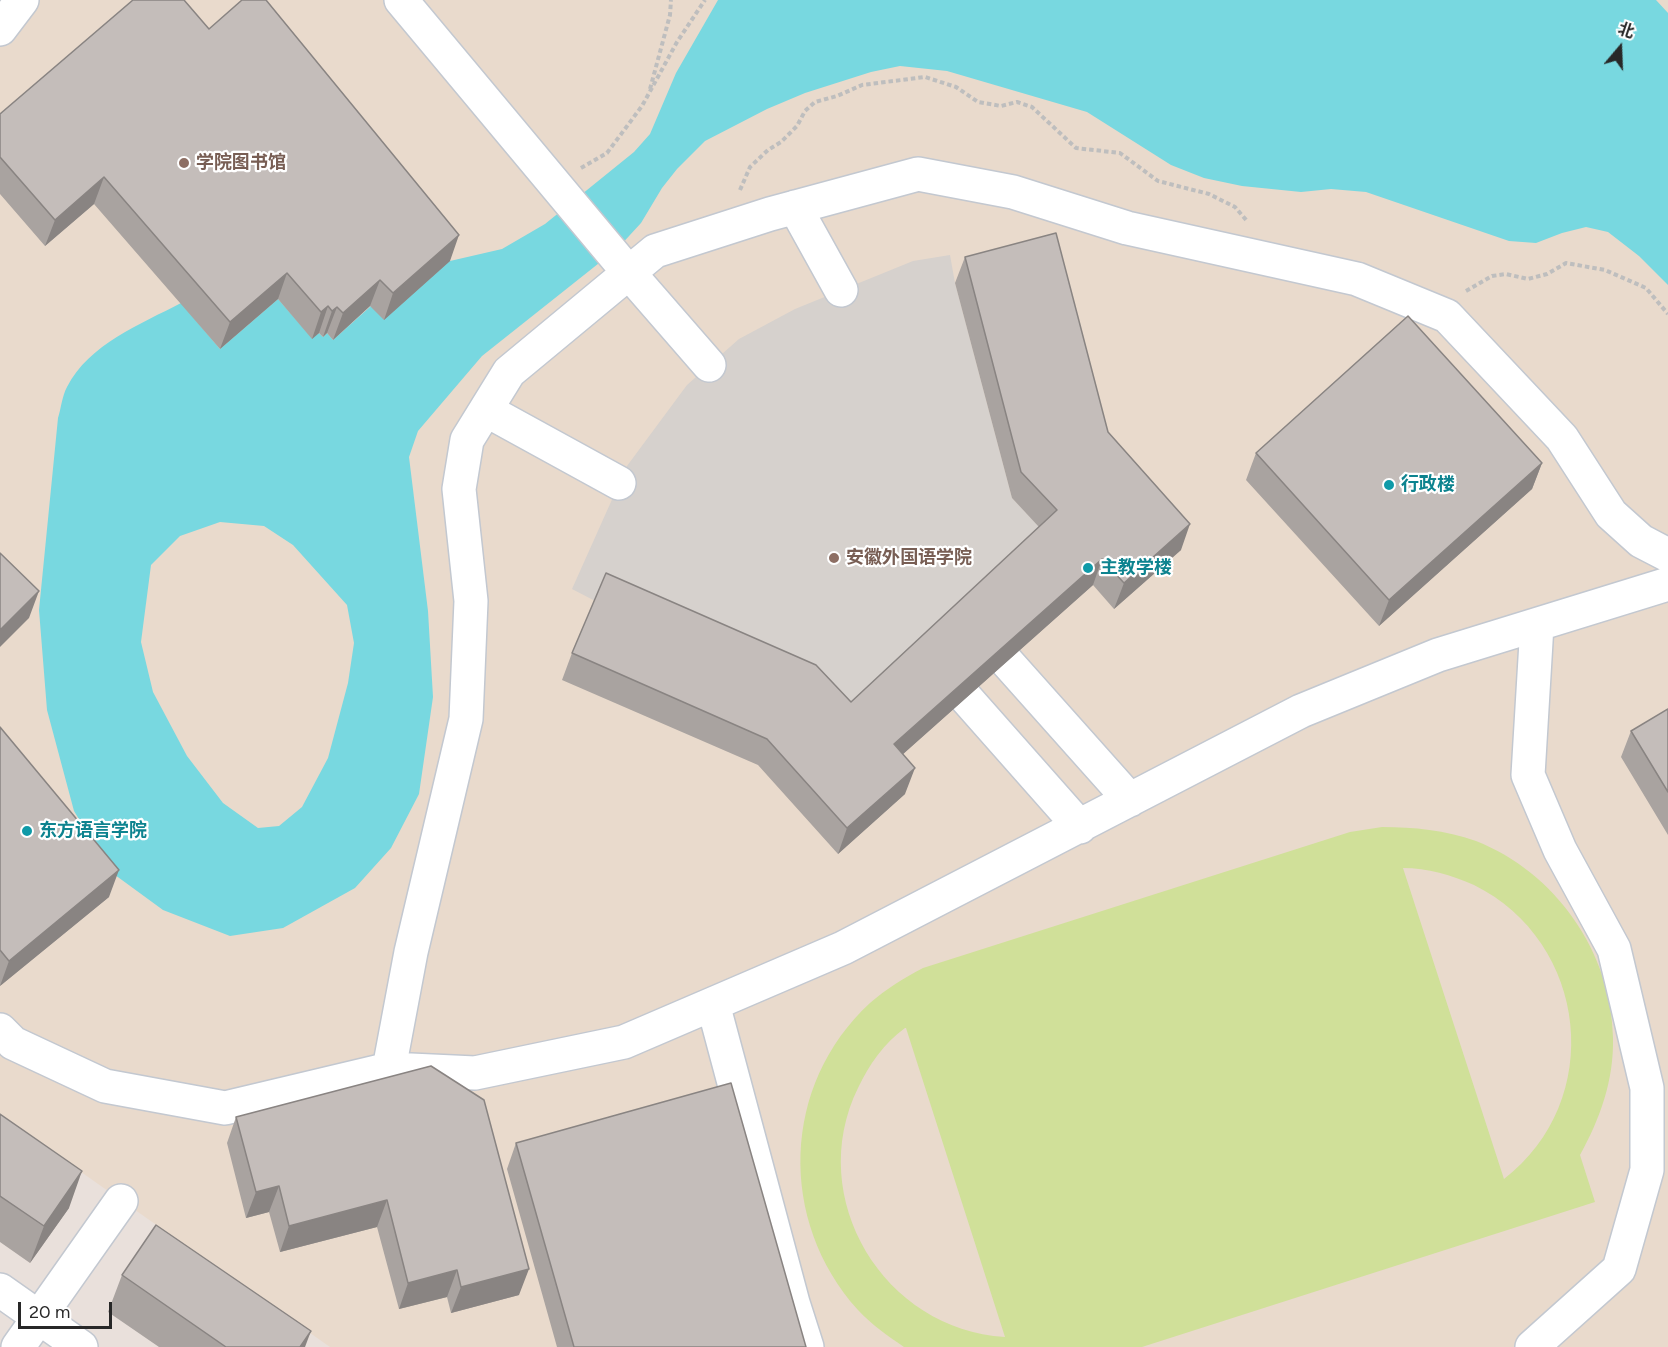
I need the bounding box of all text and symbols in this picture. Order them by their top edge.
north arrow [1590,18,1650,78]
text: 北 [1615,19,1637,42]
place label: 学院图书馆 [196,152,286,174]
marker: 学院图书馆 [177,156,191,170]
place label: 行政楼 [1401,474,1455,496]
marker: 行政楼 [1382,478,1396,492]
place label: 安徽外国语学院 [846,547,972,569]
marker: 安徽外国语学院 [827,551,841,565]
place label: 主教学楼 [1100,557,1172,579]
marker: 主教学楼 [1081,561,1095,575]
place label: 东方语言学院 [39,820,147,842]
marker: 东方语言学院 [20,824,34,838]
scale bar [21,1290,116,1328]
text: 20 m [29,1301,70,1323]

